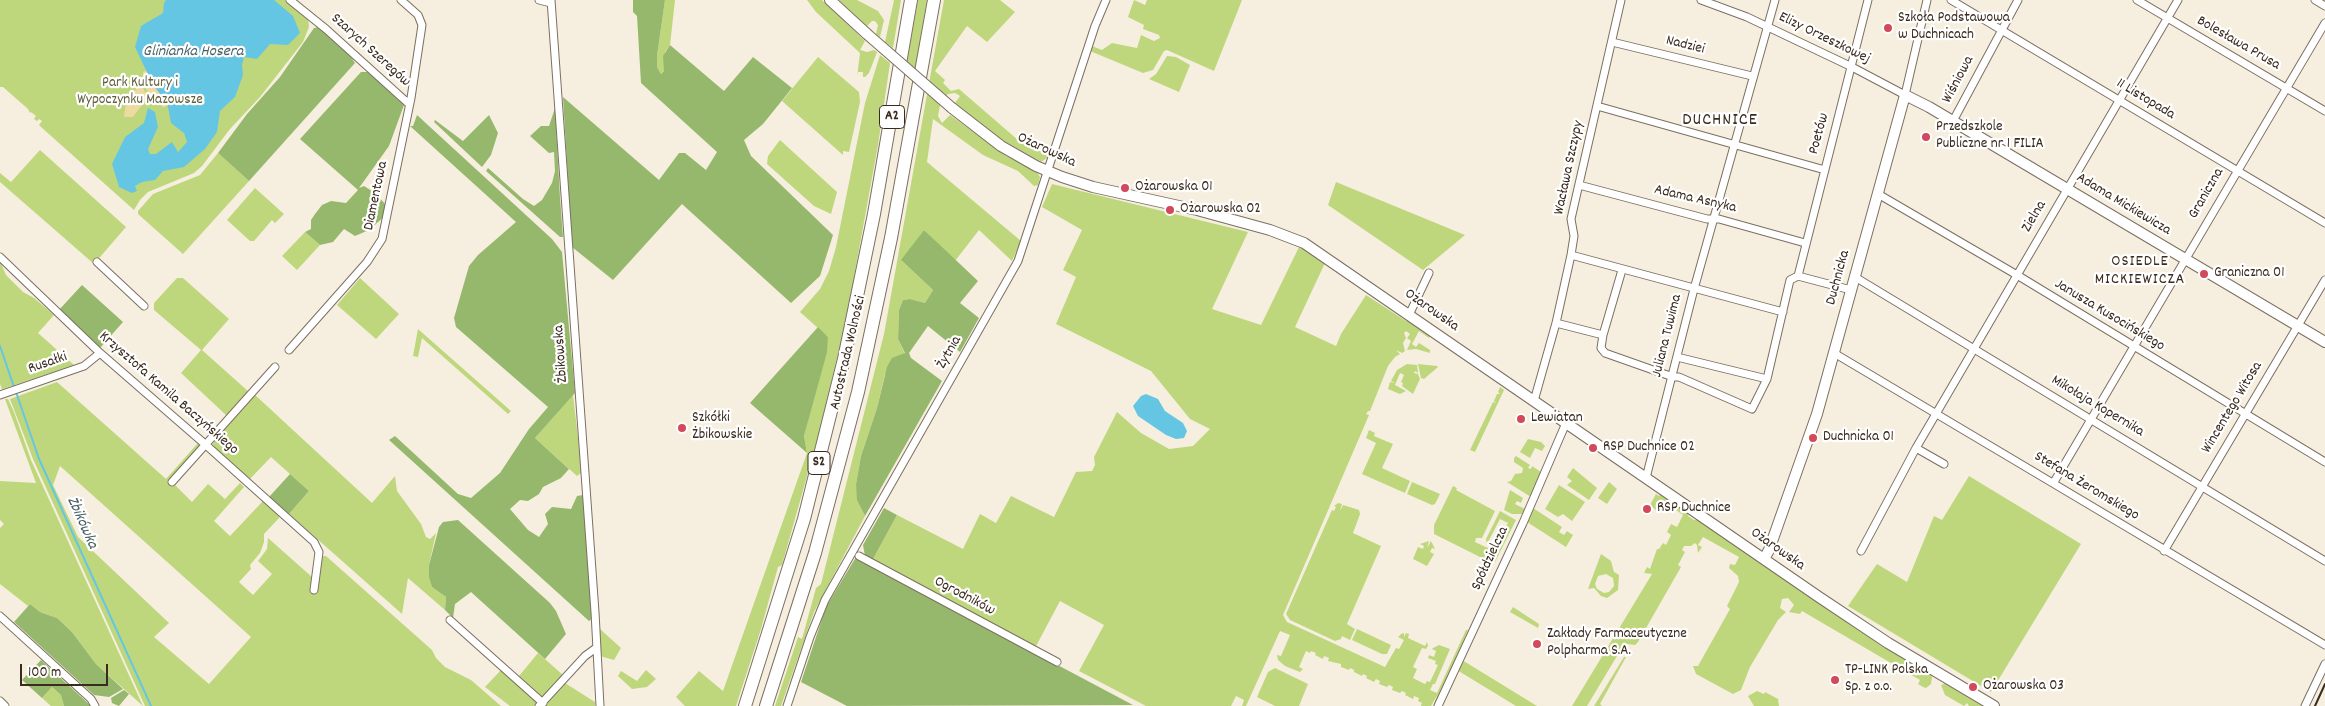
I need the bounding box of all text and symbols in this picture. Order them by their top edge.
street label: Elizy Orzeszkowej [1775,9,1873,69]
street label: Szarych Szeregów [326,10,414,92]
place label: Szkoła Podstawowa w Duchnicach [1898,10,2010,45]
street label: Bolesława Prusa [2193,13,2283,75]
marker: Szkoła Podstawowa w Duchnicach [1882,22,1894,34]
street label: Nadziei [1664,33,1706,59]
water label: Glinianka Hosera [143,43,243,63]
street label: Wiśniowa [1939,53,1979,107]
park label: Park Kultury i Wypoczynku Mazowsze [77,75,203,110]
street label: 11 Listopada [2112,75,2178,125]
road number: A2 [880,105,904,128]
district label: DUCHNICE [1681,111,1759,133]
street label: Poetów [1806,111,1834,157]
street label: Wacława Szczypy [1551,119,1589,217]
place label: Przedszkole Publiczne nr 1 FILIA [1936,119,2044,154]
street label: Ożarowska [1014,130,1078,172]
marker: Przedszkole Publiczne nr 1 FILIA [1920,131,1932,143]
street label: Diamentowa [361,160,393,232]
street label: Graniczna [2185,165,2229,223]
street label: Adama Mickiewicza [2072,170,2174,240]
place label: Ożarowska 01 [1135,179,1213,197]
marker: Ożarowska 01 [1119,182,1131,194]
street label: Adama Asnyka [1652,182,1738,218]
street label: Zielna [2019,198,2051,236]
place label: Ożarowska 02 [1180,201,1261,219]
marker: Ożarowska 02 [1164,204,1176,216]
street label: Duchnicka [1823,249,1855,307]
district label: OSIEDLE MICKIEWICZA [2093,253,2187,291]
place label: Graniczna 01 [2214,265,2284,283]
marker: Graniczna 01 [2198,268,2210,280]
street label: Janusza Kusocińskiego [2051,276,2167,356]
street label: Ożarowska [1400,286,1462,336]
street label: Juliana Tuwima [1649,293,1687,379]
street label: Autostrada Wolności [827,294,871,412]
street label: Żbikowska [551,324,573,384]
street label: Krzysztofa Kamila Baczyńskiego [94,328,242,460]
street label: Żytnia [933,333,967,373]
street label: Rusałki [26,349,70,379]
street label: Wincentego Witosa [2199,359,2267,457]
street label: Mikołaja Kopernika [2047,372,2147,442]
place label: Szkółki Żbikowskie [692,410,752,445]
place label: Lewiatan [1531,410,1583,428]
marker: Lewiatan [1515,413,1527,425]
marker: Szkółki Żbikowskie [676,422,688,434]
place label: Duchnicka 01 [1823,429,1894,447]
marker: Duchnicka 01 [1807,432,1819,444]
place label: RSP Duchnice 02 [1603,439,1695,457]
marker: RSP Duchnice 02 [1587,442,1599,454]
street label: Stefana Żeromskiego [2030,449,2142,525]
road number: S2 [808,452,830,474]
water label: Żbikówka [61,494,101,552]
place label: RSP Duchnice [1657,500,1731,518]
marker: RSP Duchnice [1641,503,1653,515]
street label: Spółdzielcza [1468,524,1514,594]
street label: Ożarowska [1746,525,1808,575]
street label: Ogrodników [930,573,998,621]
place label: Zakłady Farmaceutyczne Polpharma S.A. [1547,626,1687,661]
marker: Zakłady Farmaceutyczne Polpharma S.A. [1531,638,1543,650]
scale bar [22,654,110,686]
text: 100 m [28,662,61,684]
place label: TP-LINK Polska Sp. z o.o. [1845,662,1928,697]
marker: TP-LINK Polska Sp. z o.o. [1829,674,1841,686]
place label: Ożarowska 03 [1983,678,2064,696]
marker: Ożarowska 03 [1967,681,1979,693]

